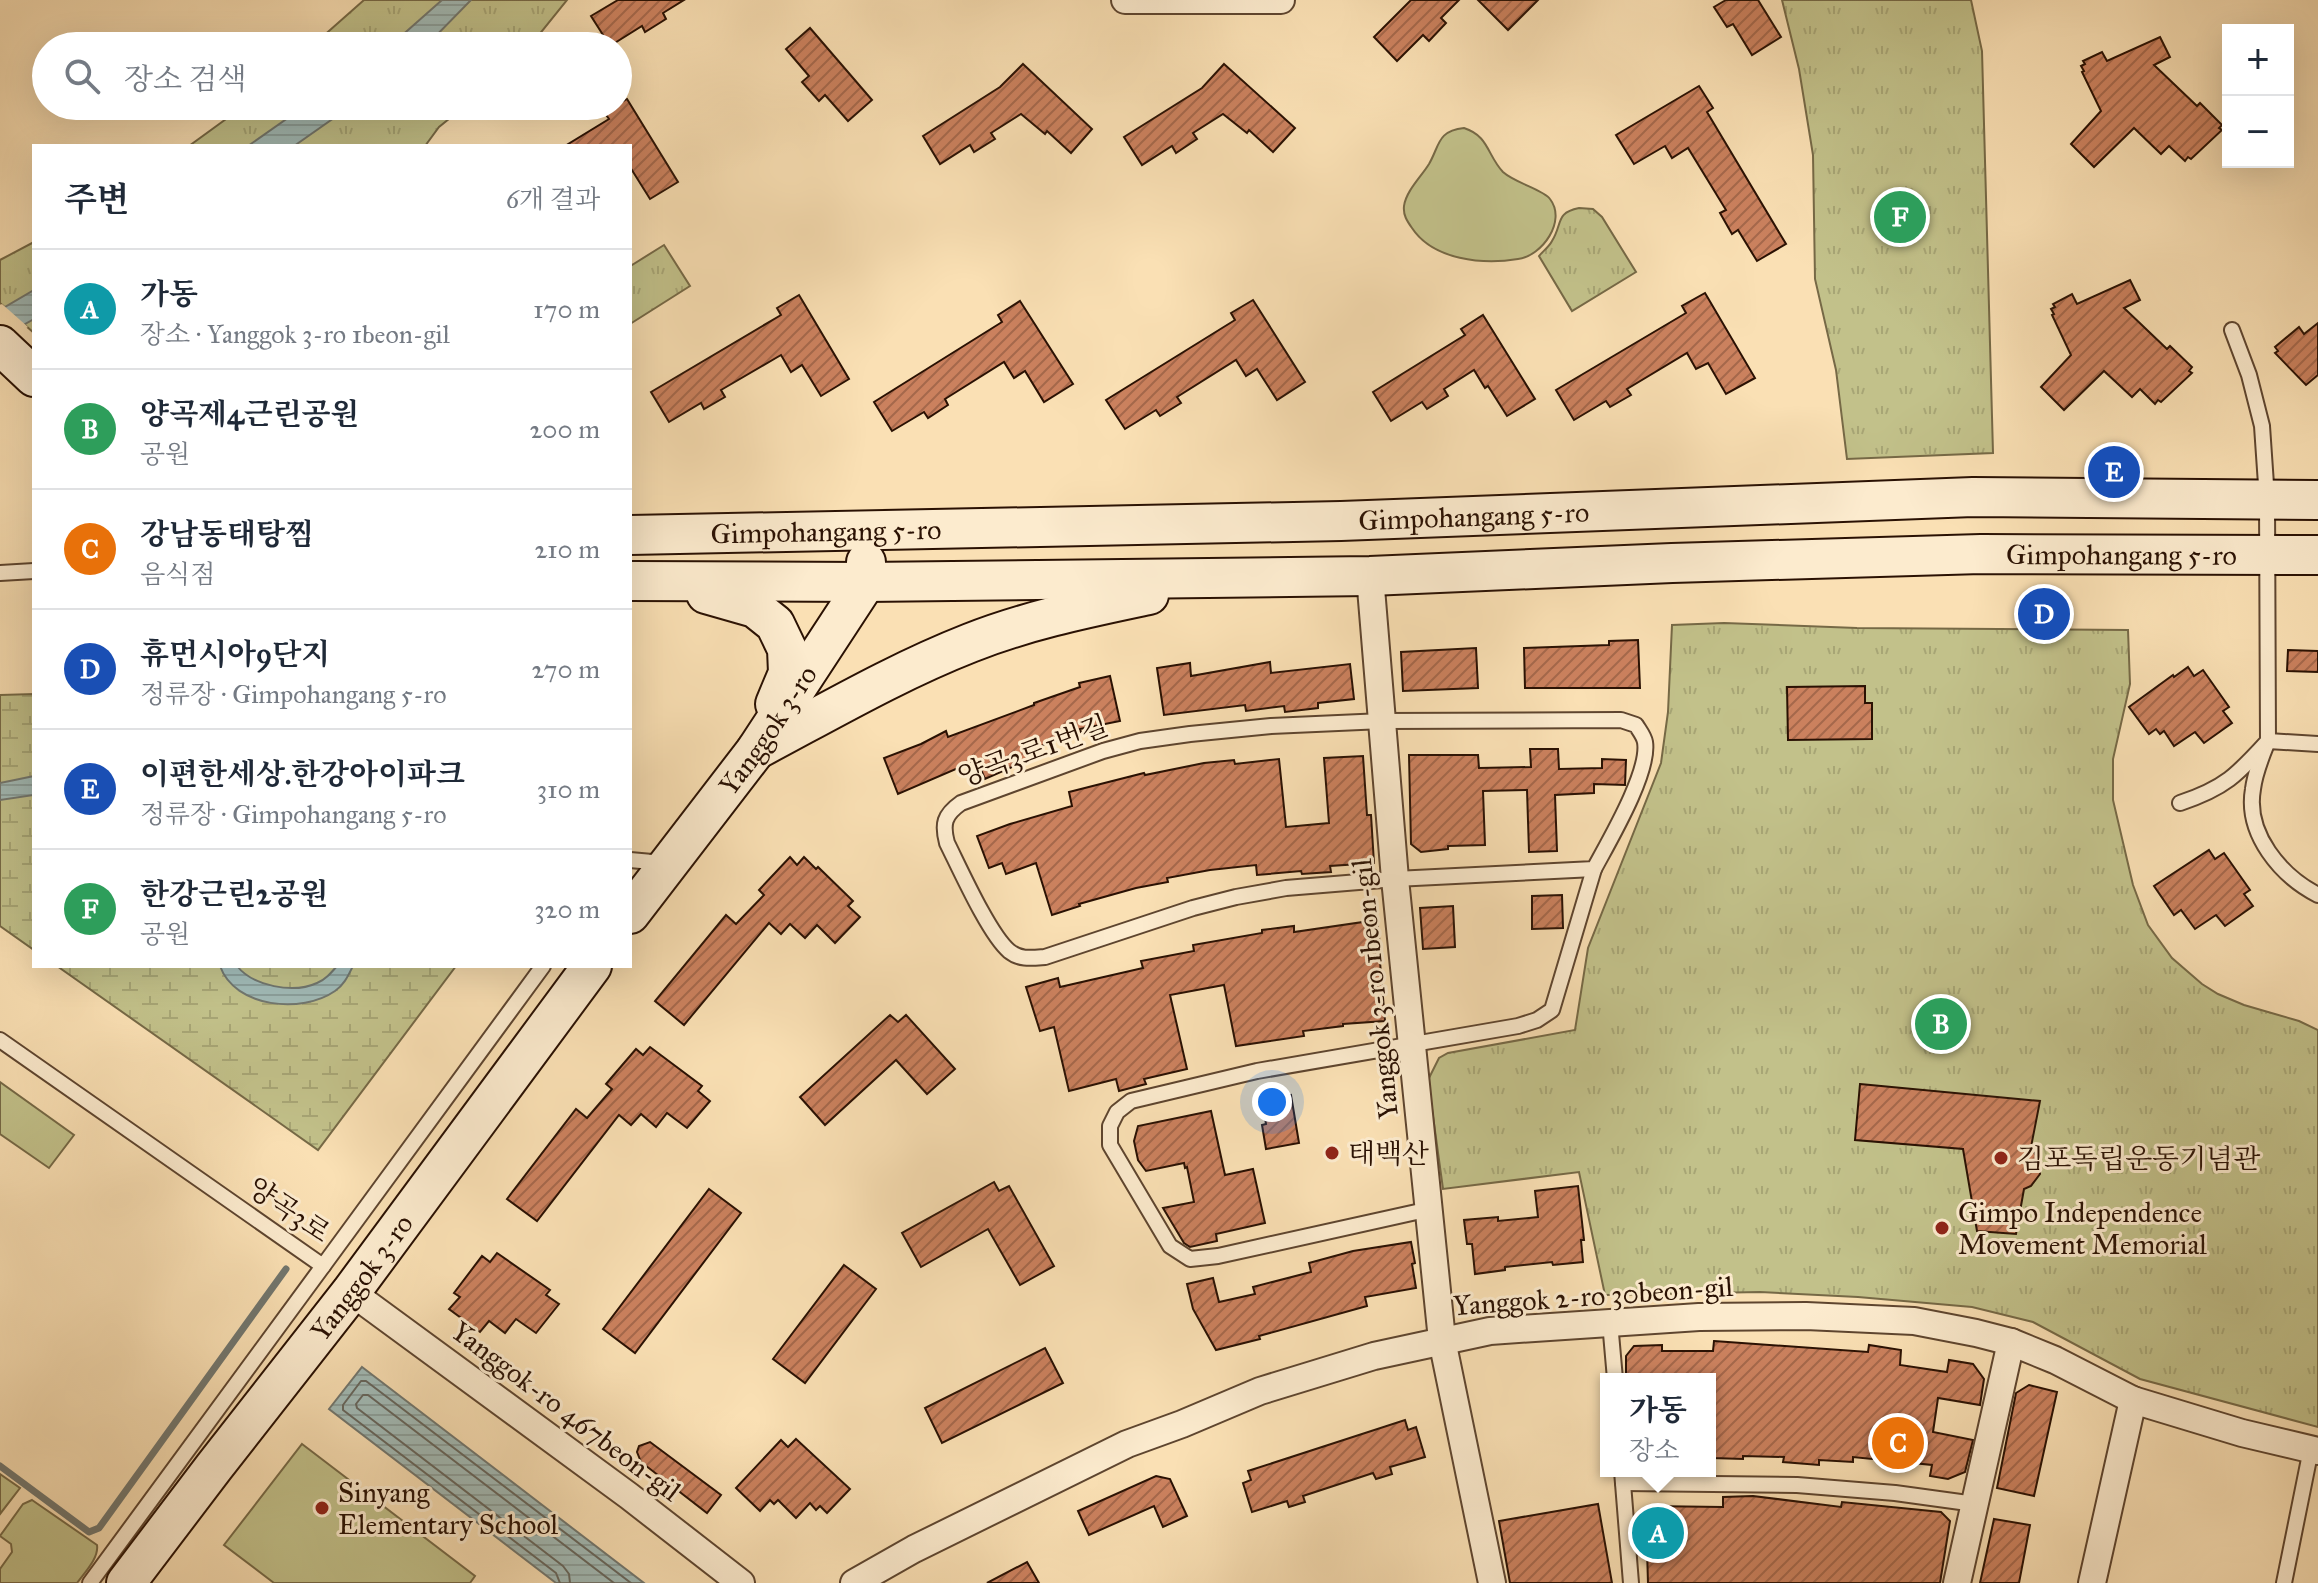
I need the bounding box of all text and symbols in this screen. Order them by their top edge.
map controls [2222,24,2294,168]
button: + [2222,24,2294,96]
search box [32,32,632,120]
icon: search [60,54,104,98]
text: 장소 검색 [124,61,246,97]
button: − [2222,96,2294,168]
text: 주변 [64,179,130,220]
text: 6개 결과 [506,183,600,215]
pin: F [1874,187,1926,247]
text: 가동 [140,276,198,312]
text: A [81,293,99,325]
text: 170 m [533,293,600,325]
text: 장소 · Yanggok 3-ro 1beon-gil [140,318,450,350]
text: 양곡제4근린공원 [140,396,360,432]
text: B [81,413,99,445]
text: 200 m [529,413,600,445]
text: 공원 [140,438,190,470]
pin: E [2088,442,2140,502]
street label: Gimpohangang 5-ro [1358,494,1590,538]
street label: Gimpohangang 5-ro [710,511,942,551]
text: 강남동태탕찜 [140,516,314,552]
text: C [81,533,99,565]
text: 210 m [534,533,600,565]
street label: Gimpohangang 5-ro [2006,537,2237,572]
text: 음식점 [140,558,215,590]
pin: D [2018,584,2070,644]
text: 휴먼시아9단지 [140,636,330,672]
text: D [80,653,100,685]
text: 270 m [531,653,600,685]
street label: Yanggok 3-ro [711,658,824,802]
text: 정류장 · Gimpohangang 5-ro [140,678,446,710]
street label: 양곡3로1번길 [953,708,1113,794]
text: 이편한세상.한강아이파크 [140,756,465,792]
text: E [81,773,99,805]
text: 310 m [537,773,600,805]
text: 정류장 · Gimpohangang 5-ro [140,798,446,830]
street label: Yanggok 3-ro 1beon-gil [1344,857,1406,1121]
text: 한강근린2공원 [140,876,329,912]
text: F [82,893,99,925]
text: 320 m [534,893,600,925]
text: 공원 [140,918,190,950]
pin: B [1915,994,1967,1054]
your location [1252,1082,1292,1122]
place label: 태백산 [1348,1136,1429,1171]
place label: 김포독립운동기념관 [2017,1141,2260,1176]
marker: 태백산 [1323,1144,1341,1162]
marker: 김포독립운동기념관 [1992,1149,2010,1167]
street label: 양곡3로 [241,1170,337,1250]
place label: Gimpo Independence Movement Memorial [1958,1195,2207,1262]
street label: Yanggok 3-ro [302,1207,420,1347]
marker: Gimpo Independence Movement Memorial [1933,1219,1951,1237]
street label: Yanggok 2-ro 30beon-gil [1452,1269,1734,1323]
street label: Yanggok-ro 467beon-gil [444,1313,688,1509]
popup [1600,1373,1716,1477]
text: 가동 [1629,1392,1687,1428]
pin: C [1872,1413,1924,1473]
text: 장소 [1629,1434,1679,1466]
place label: Sinyang Elementary School [338,1475,559,1542]
marker: Sinyang Elementary School [313,1499,331,1517]
pin: A [1632,1503,1684,1563]

